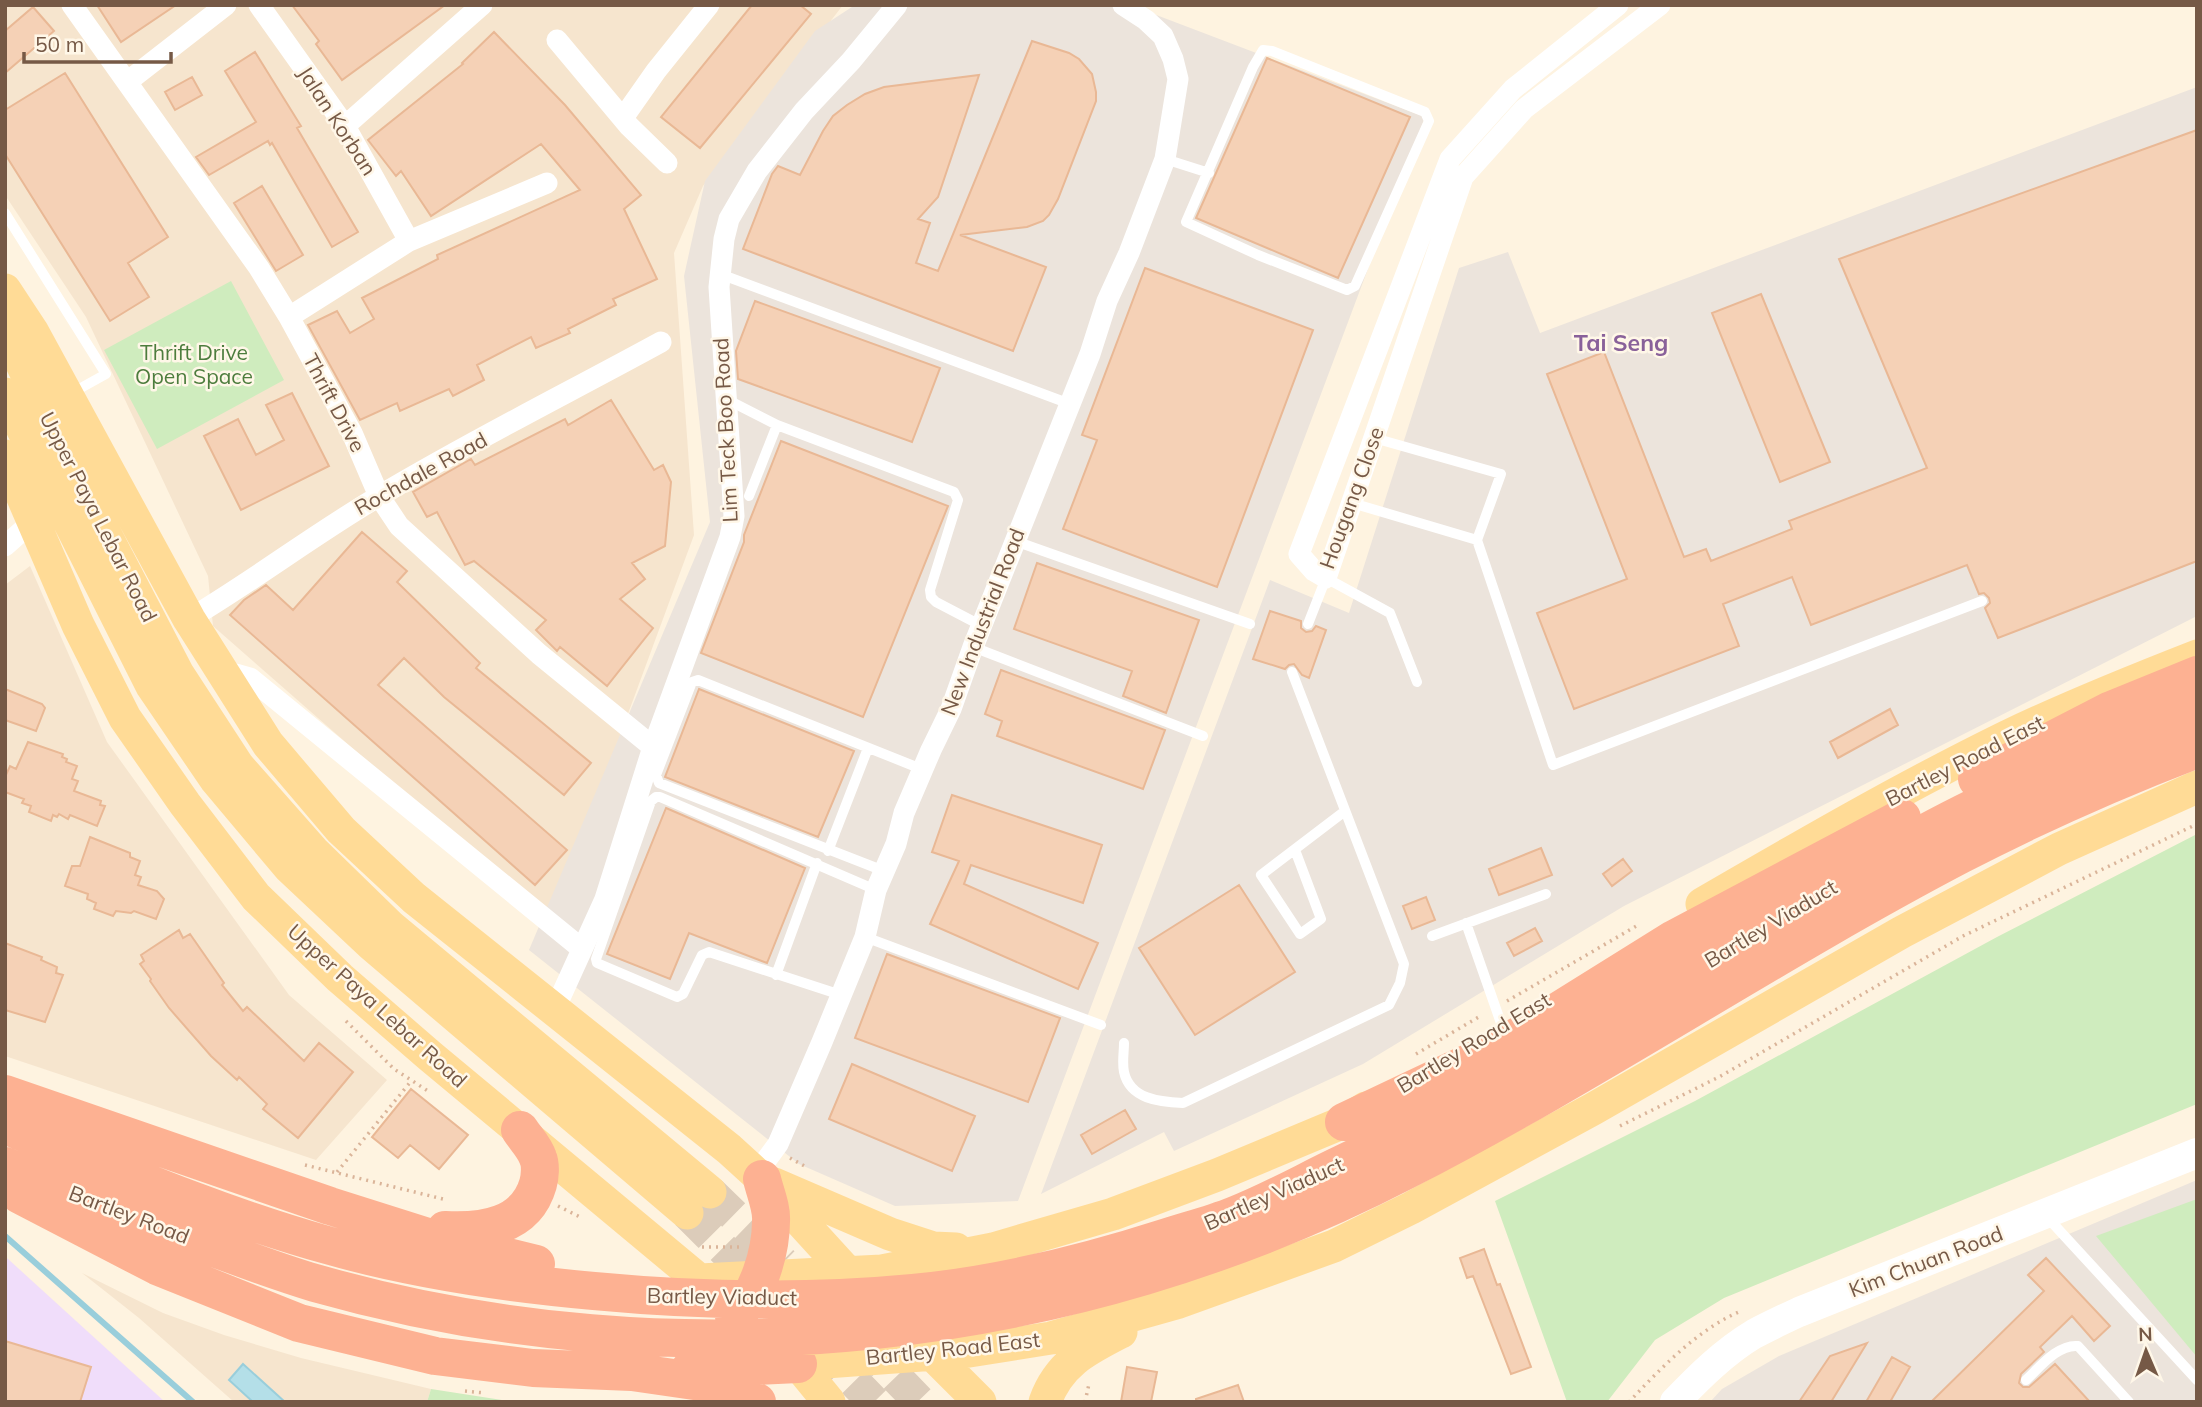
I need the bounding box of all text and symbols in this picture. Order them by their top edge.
scale bar [24,21,172,65]
text: 50 m [35,31,84,57]
street label: Jalan Korban [293,61,383,180]
district label: Tai Seng [1574,328,1668,357]
street label: Lim Teck Boo Road [707,337,743,523]
park label: Thrift Drive Open Space [135,339,253,389]
street label: Thrift Drive [298,349,372,456]
street label: Upper Paya Lebar Road [35,407,163,626]
street label: Hougang Close [1313,423,1389,572]
street label: Rochdale Road [350,426,491,520]
street label: New Industrial Road [934,525,1030,719]
street label: Bartley Road East [1881,709,2048,811]
street label: Bartley Viaduct [1699,873,1841,973]
street label: Upper Paya Lebar Road [283,918,473,1093]
street label: Bartley Road East [1392,986,1555,1098]
street label: Bartley Viaduct [1200,1151,1347,1235]
street label: Bartley Road [66,1179,193,1249]
street label: Kim Chuan Road [1845,1220,2006,1302]
street label: Bartley Viaduct [647,1282,797,1310]
north arrow [2111,1316,2181,1386]
text: N [2138,1322,2153,1346]
street label: Bartley Road East [865,1326,1041,1370]

